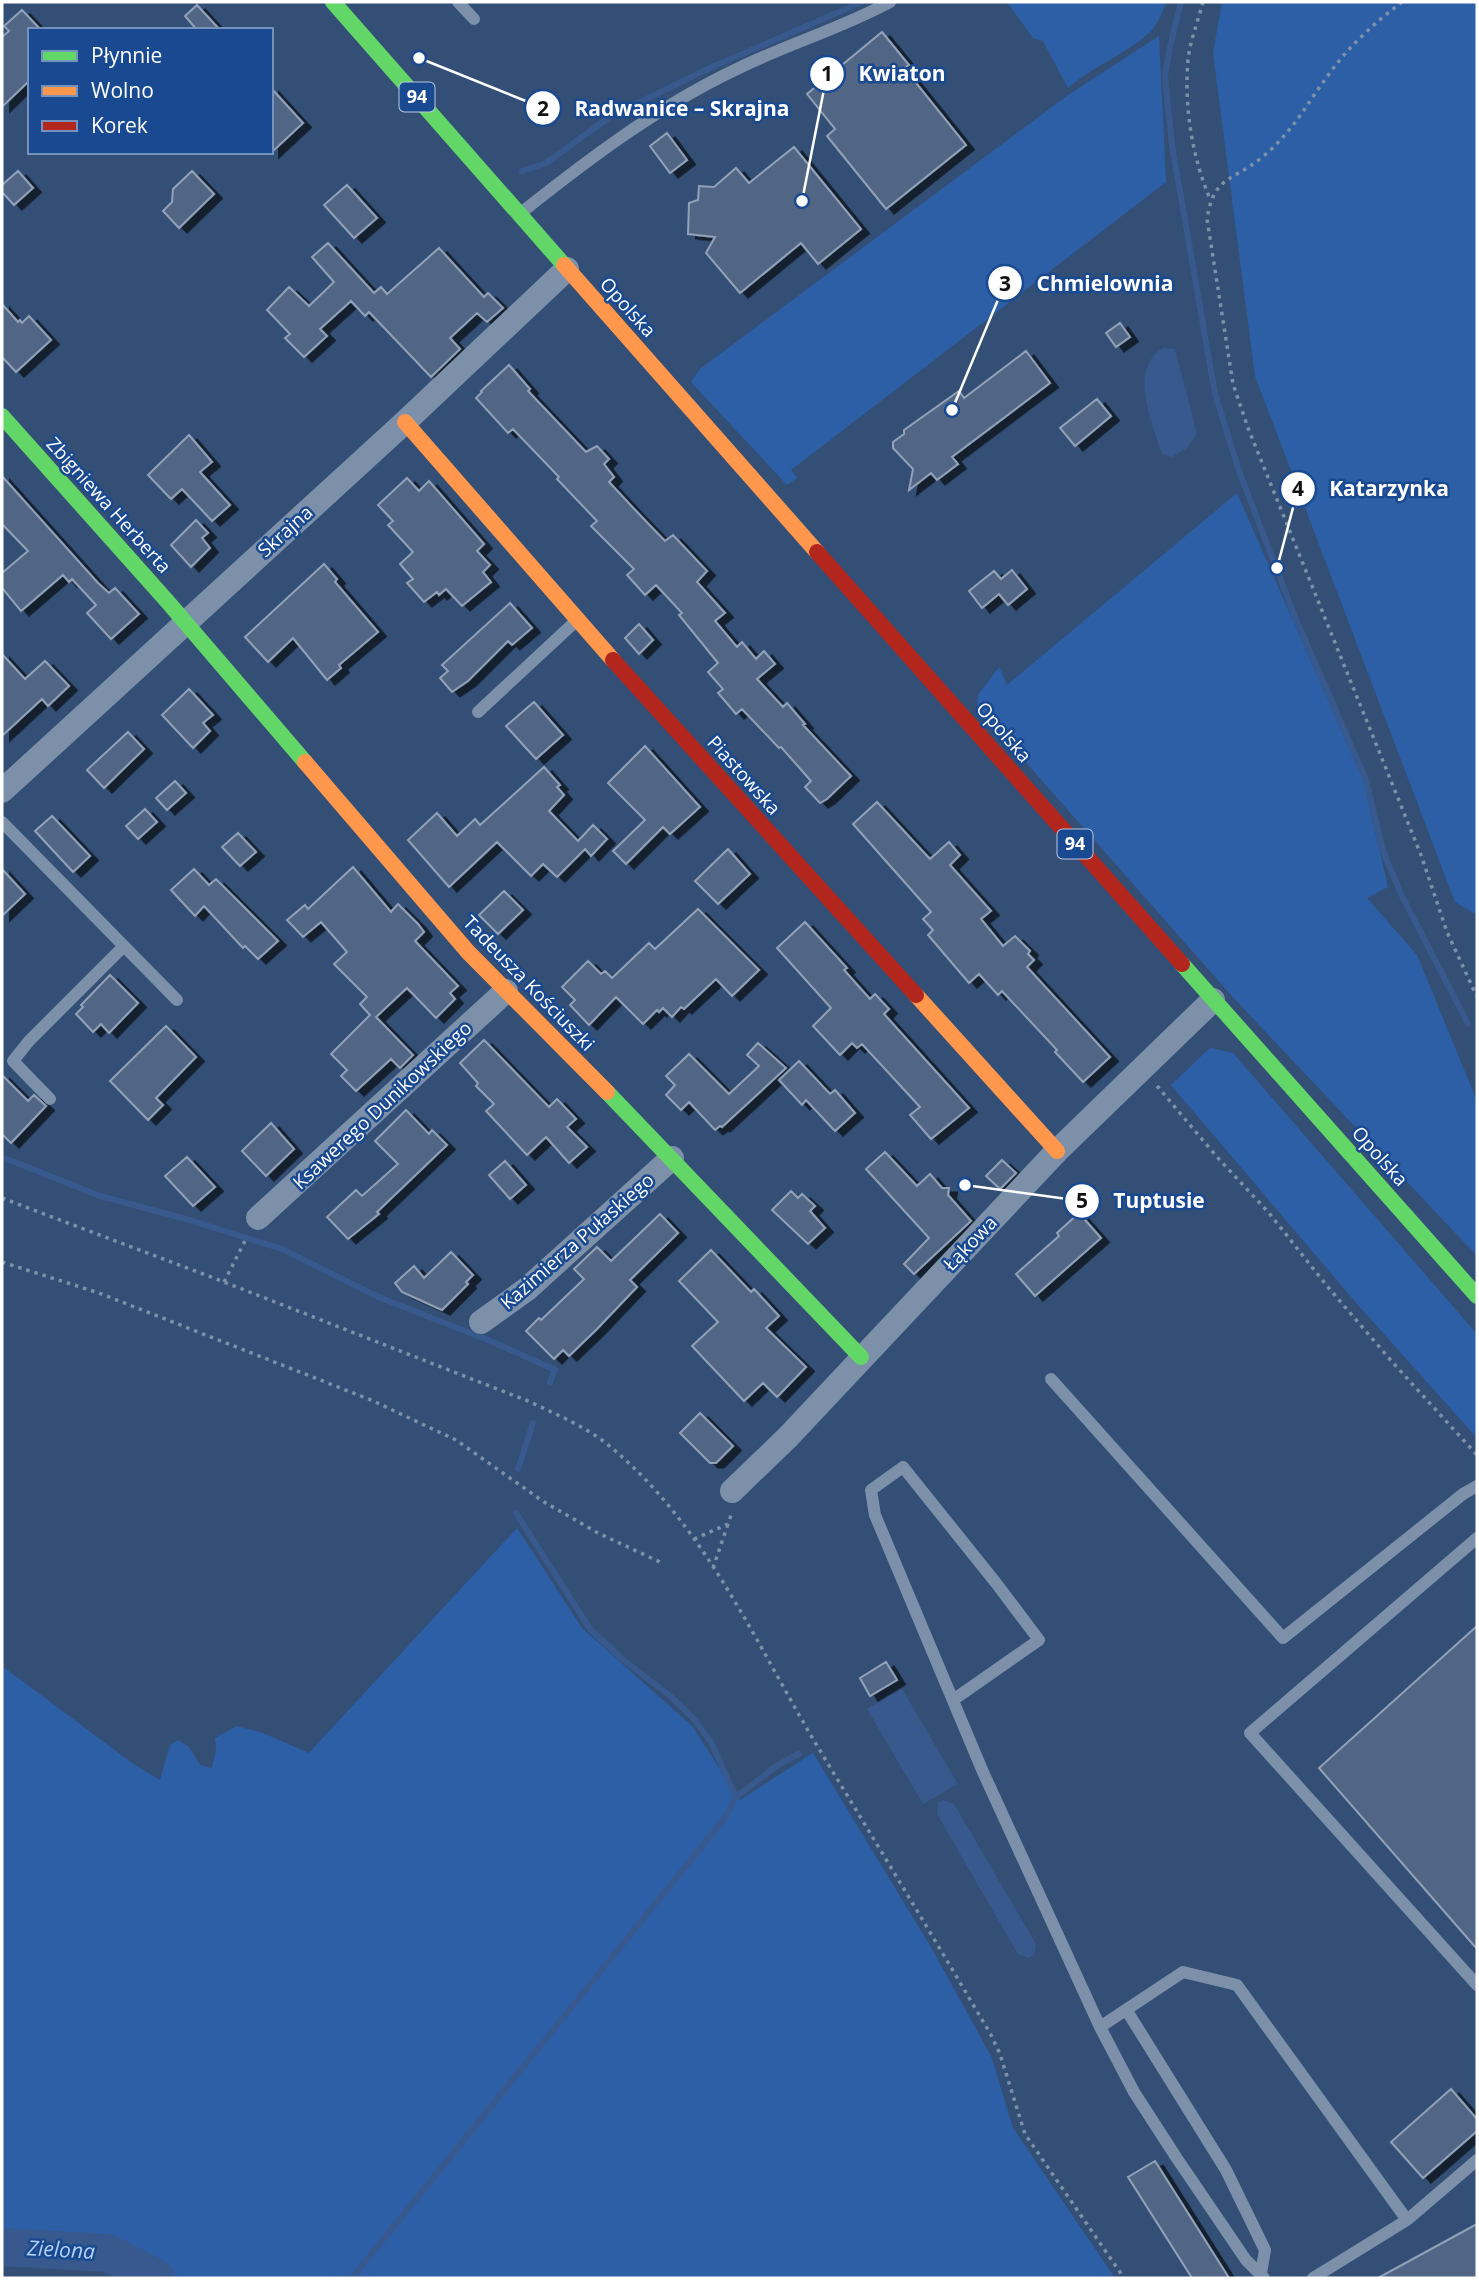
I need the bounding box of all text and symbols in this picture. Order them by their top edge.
legend [28,28,273,154]
text: Płynnie [91,41,162,69]
callout: Kwiaton [810,53,960,95]
text: 1 [821,59,833,87]
text: Kwiaton [859,59,945,87]
text: Wolno [91,76,154,104]
road number: 94 [400,82,434,112]
callout: Radwanice – Skrajna [526,87,804,129]
text: 2 [537,94,549,122]
text: Radwanice – Skrajna [574,94,790,122]
text: Korek [91,111,148,139]
callout: Chmielownia [987,262,1187,304]
text: 3 [999,269,1011,297]
text: Chmielownia [1037,269,1173,297]
street label: Opolska [594,271,662,343]
street label: Zbigniewa Herberta [41,431,177,579]
callout: Katarzynka [1280,468,1463,510]
text: 4 [1292,474,1304,502]
text: Katarzynka [1329,474,1449,502]
street label: Skrajna [252,499,318,563]
street label: Opolska [970,696,1038,768]
street label: Piastowska [701,730,787,820]
road number: 94 [1058,830,1092,858]
street label: Tadeusza Kościuszki [458,910,600,1056]
street label: Ksawerego Dunikowskiego [287,1015,477,1195]
street label: Opolska [1346,1120,1414,1192]
street label: Kazimierza Pułaskiego [495,1167,659,1315]
callout: Tuptusie [1065,1180,1219,1222]
text: 5 [1076,1186,1088,1214]
text: Tuptusie [1113,1186,1205,1214]
street label: Łąkowa [937,1210,1003,1276]
water label: Zielona [25,2233,96,2265]

